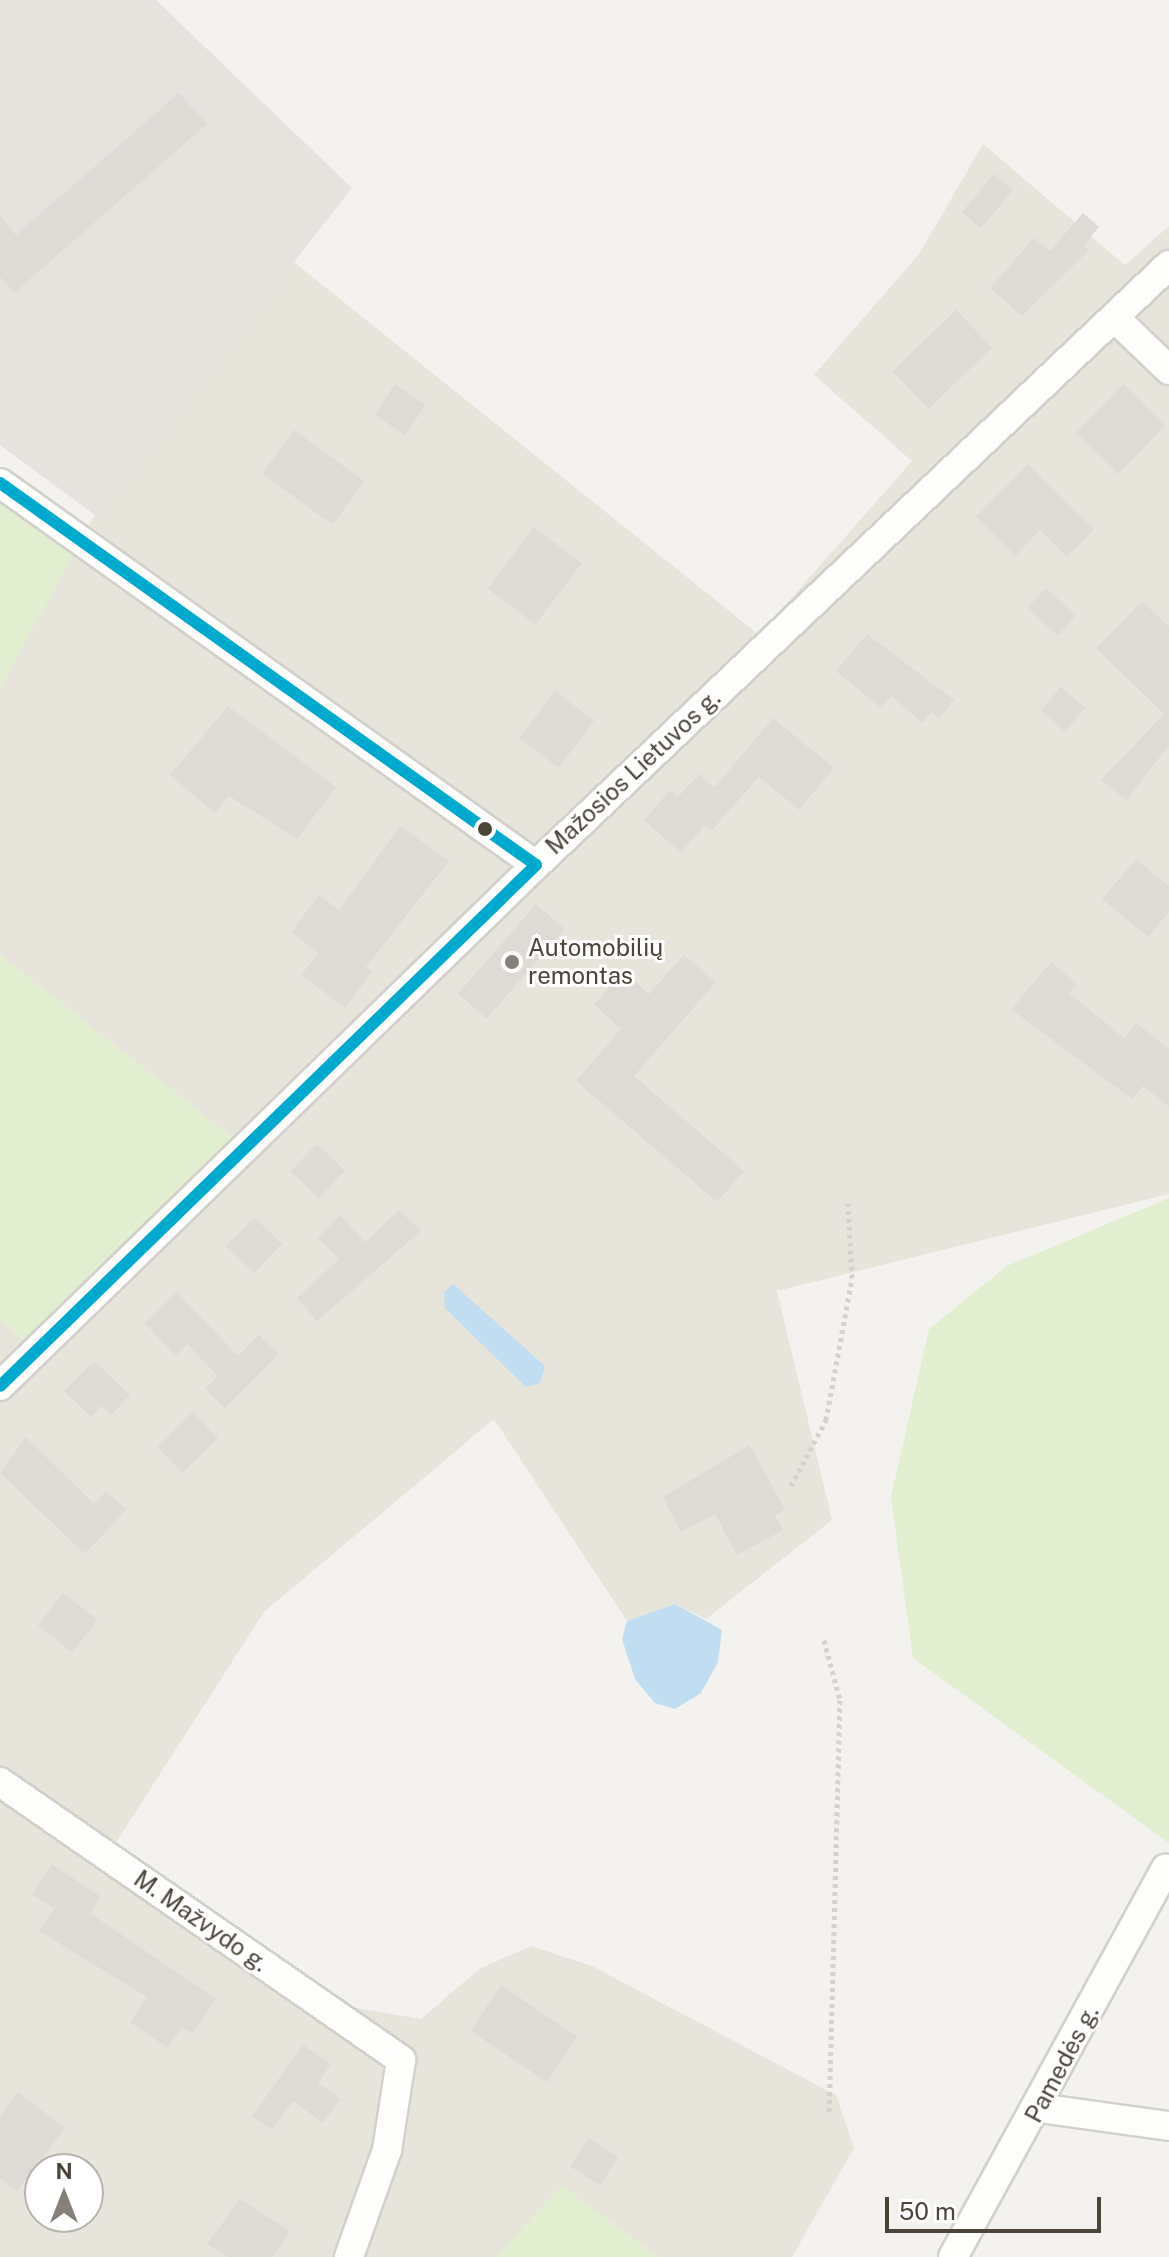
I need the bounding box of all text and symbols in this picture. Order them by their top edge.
street label: Mažosios Lietuvos g. [540,684,726,860]
unlabelled marker [477,821,493,837]
place label: Automobilių remontas [528,934,663,990]
marker: Automobilių remontas [503,953,521,971]
street label: M. Mažvydo g. [128,1864,274,1978]
street label: Pamedės g. [1019,2000,1105,2128]
north arrow [24,2153,104,2233]
text: N [55,2158,73,2184]
scale bar [889,2181,1105,2231]
text: 50 m [899,2197,956,2225]

